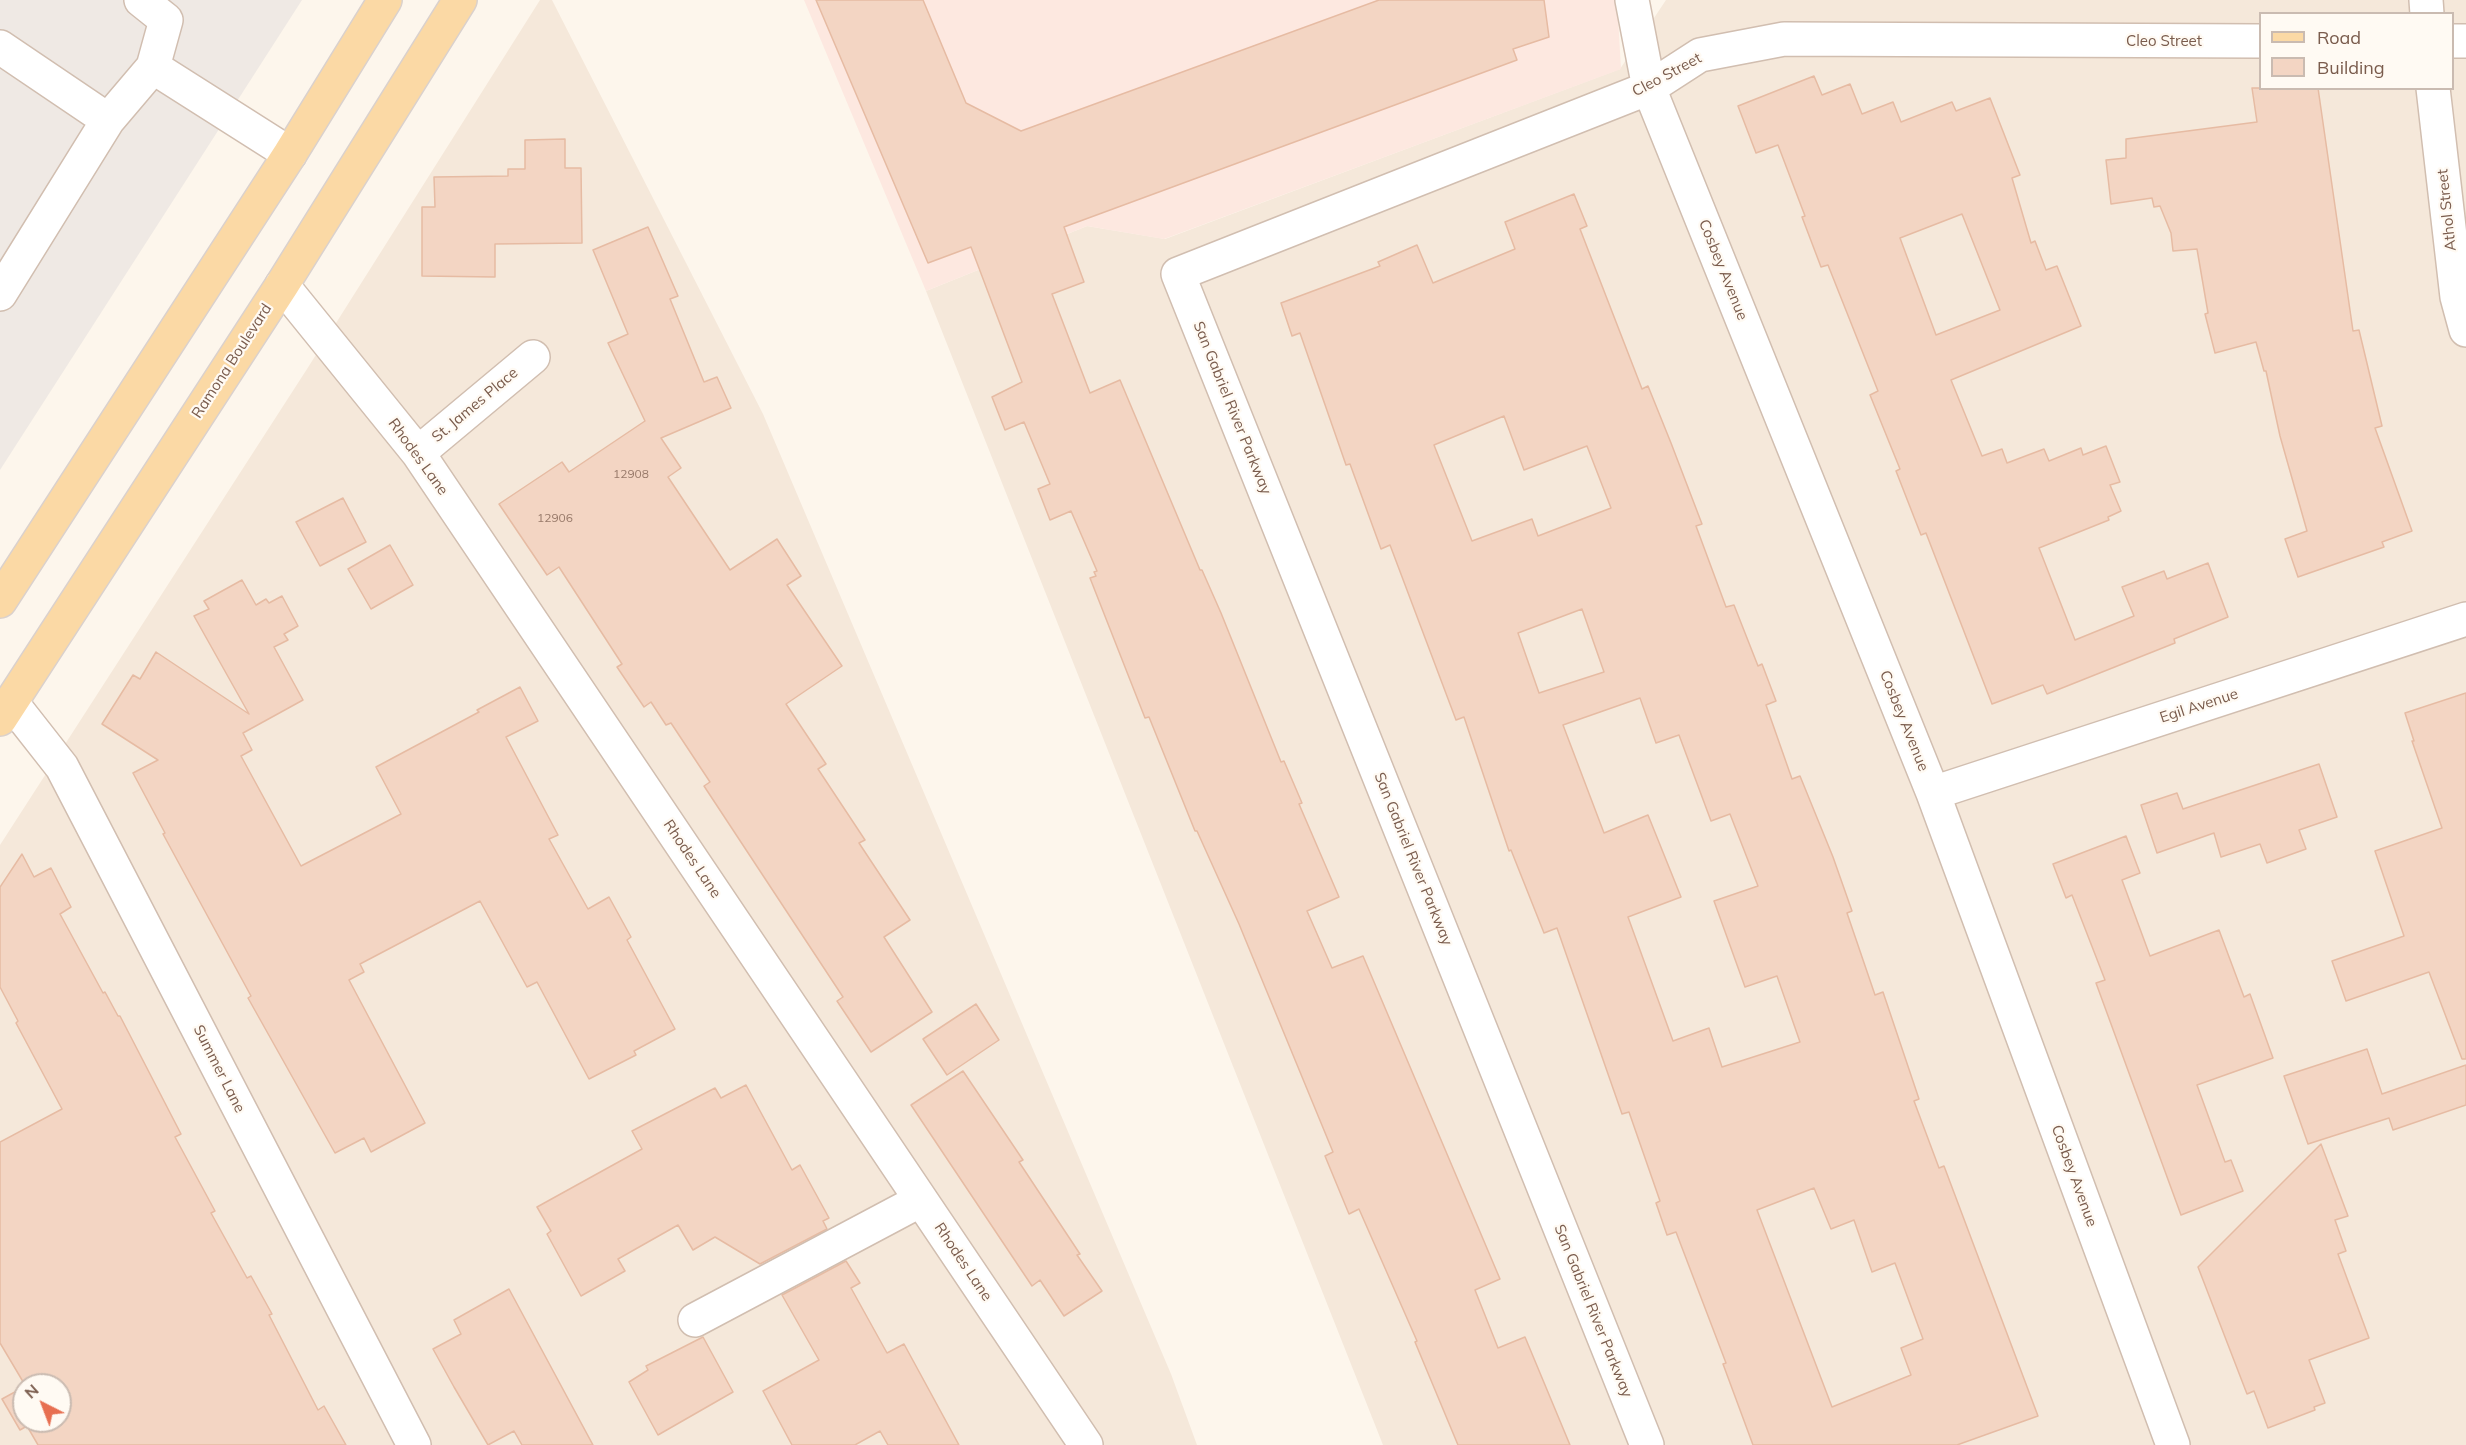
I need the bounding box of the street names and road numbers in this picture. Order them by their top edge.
street label: Cleo Street [2126,32,2202,50]
street label: Cleo Street [1629,49,1705,101]
street label: Athol Street [2434,168,2460,252]
street label: Cosbey Avenue [1695,217,1751,323]
street label: Ramona Boulevard [188,300,276,422]
street label: San Gabriel River Parkway [1189,319,1275,497]
street label: St. James Place [428,364,522,446]
street label: Rhodes Lane [384,415,452,499]
street label: Cosbey Avenue [1876,668,1932,774]
street label: Egil Avenue [2158,685,2240,727]
street label: San Gabriel River Parkway [1370,770,1456,948]
street label: Rhodes Lane [659,817,725,901]
street label: Summer Lane [189,1022,249,1116]
street label: Cosbey Avenue [2047,1123,2101,1229]
street label: Rhodes Lane [930,1220,996,1304]
street label: San Gabriel River Parkway [1550,1222,1636,1400]

